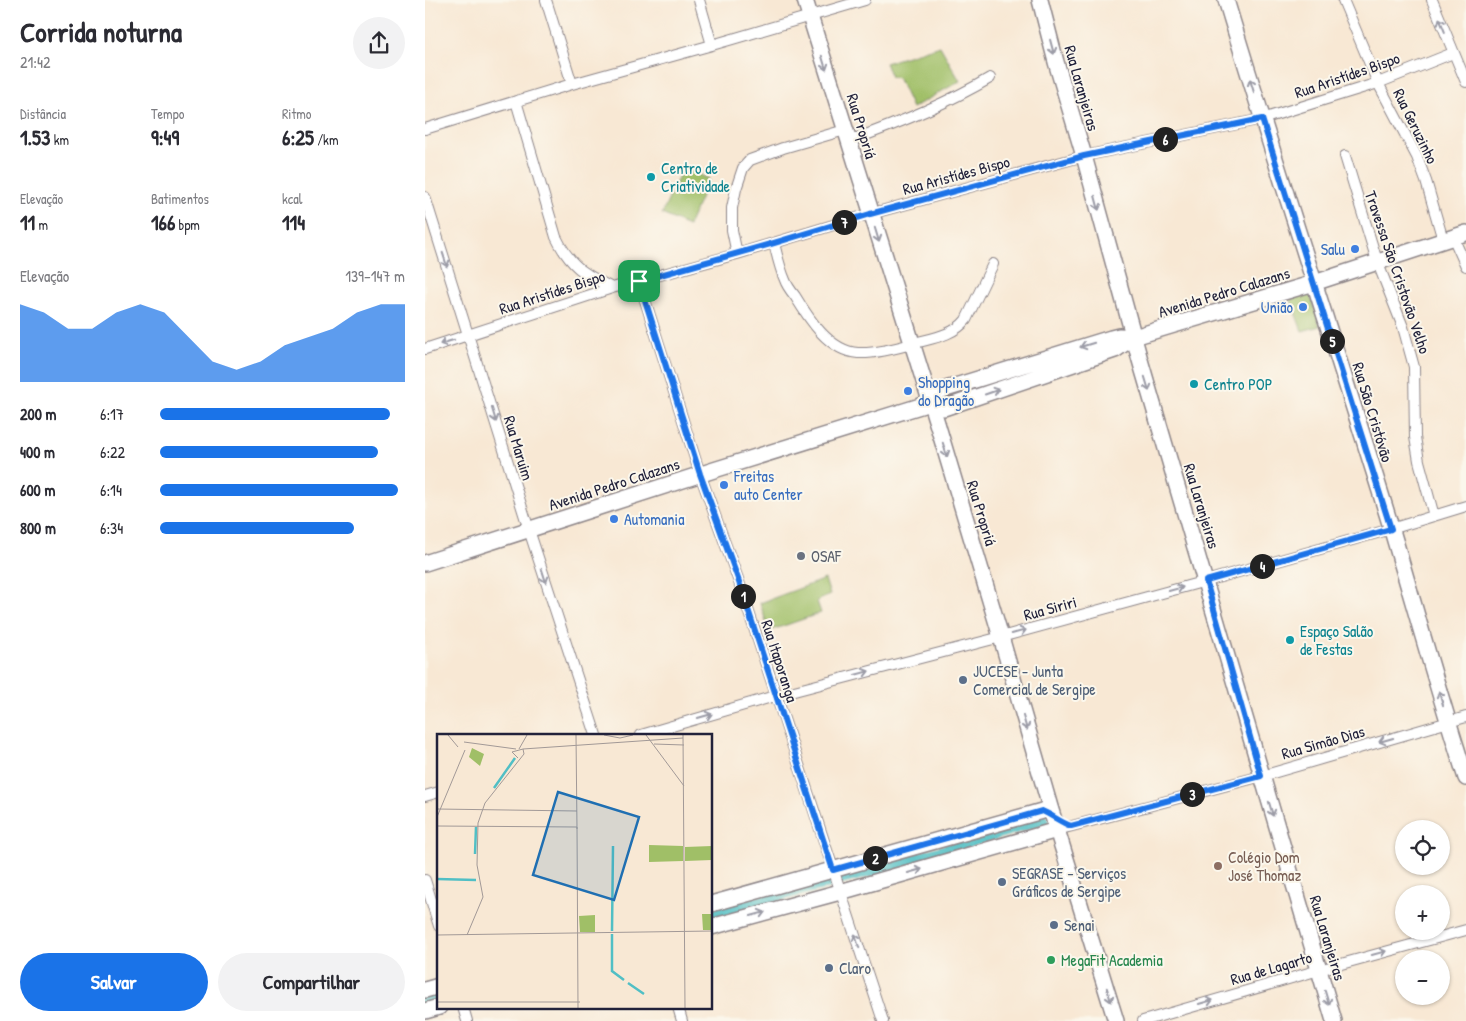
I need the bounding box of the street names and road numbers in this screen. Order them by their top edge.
street label: Rua Laranjeiras [1059,43,1105,133]
street label: Rua Aristídes Bispo [1291,47,1403,103]
street label: Rua Geruzinho [1388,85,1444,168]
street label: Rua Propriá [842,91,882,161]
street label: Rua Aristídes Bispo [900,150,1013,200]
street label: Travessa São Cristovão Velho [1360,188,1436,357]
street label: Avenida Pedro Calazans [1156,262,1292,322]
street label: Rua Aristídes Bispo [496,264,608,319]
street label: Rua São Cristóvão [1347,359,1399,465]
street label: Rua Maruim [499,413,539,483]
street label: Avenida Pedro Calazans [546,452,682,516]
street label: Rua Laranjeiras [1179,461,1225,551]
street label: Rua Propriá [962,478,1002,548]
street label: Rua Siriri [1021,590,1079,626]
street label: Rua Itaporanga [756,617,804,705]
street label: Rua Simão Dias [1279,720,1367,764]
street label: Rua Laranjeiras [1305,893,1351,983]
street label: Rua de Lagarto [1228,946,1315,990]

